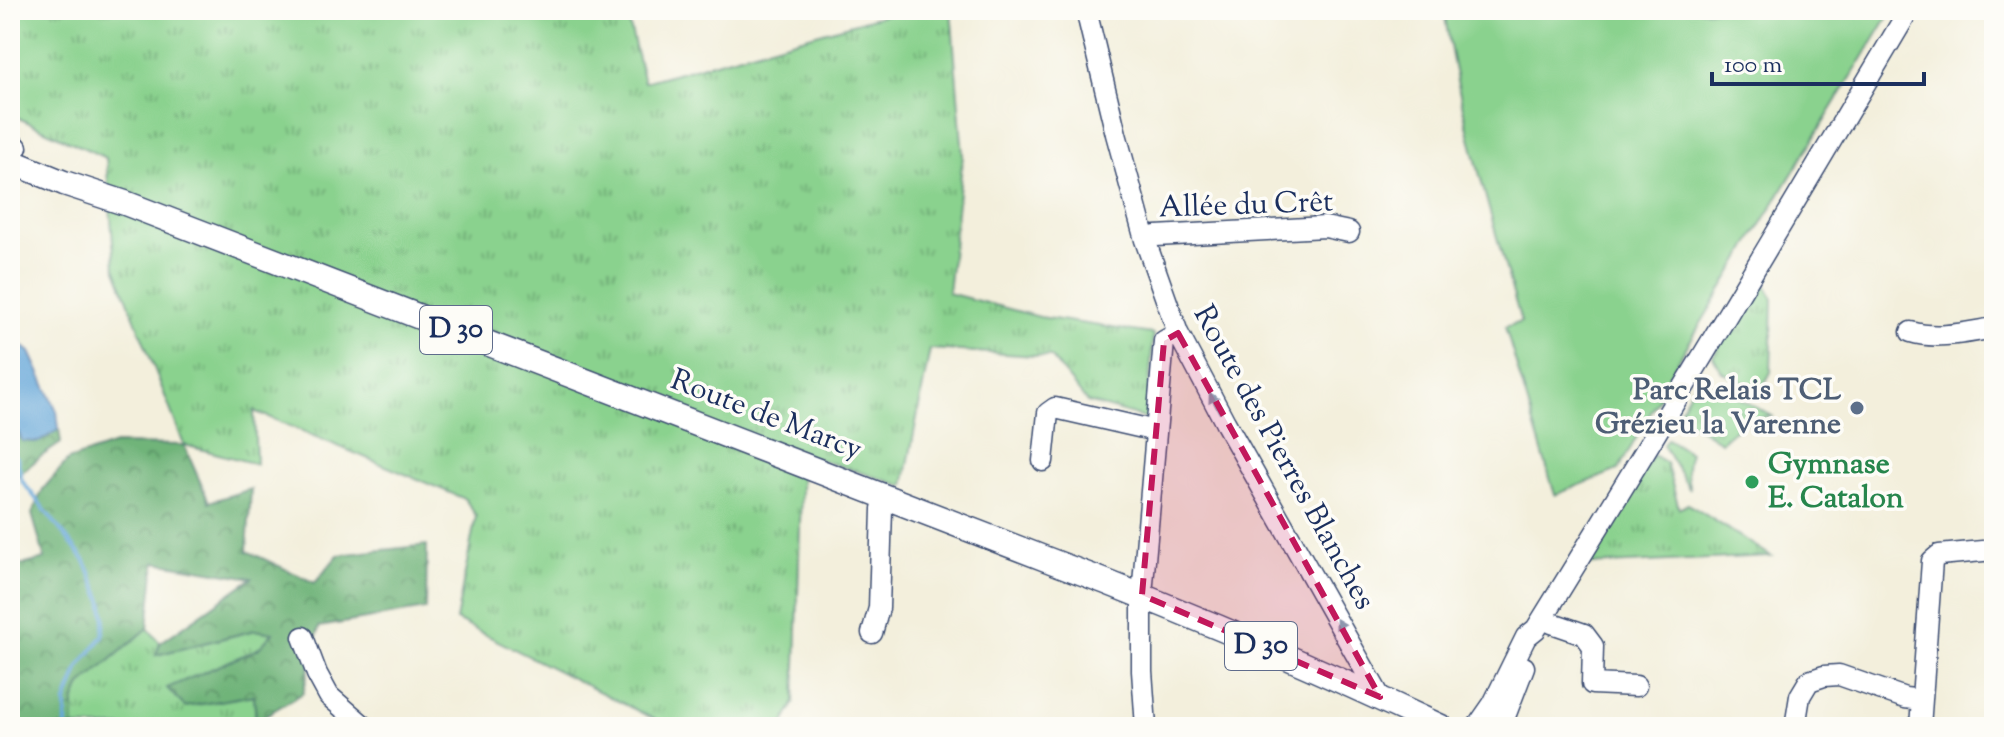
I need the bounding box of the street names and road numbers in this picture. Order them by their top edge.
street label: Allée du Crêt [1158,181,1334,231]
street label: Route des Pierres Blanches [1181,298,1385,618]
road number: D 30 [420,306,492,354]
street label: Route de Marcy [664,360,868,472]
road number: D 30 [1225,622,1297,670]

